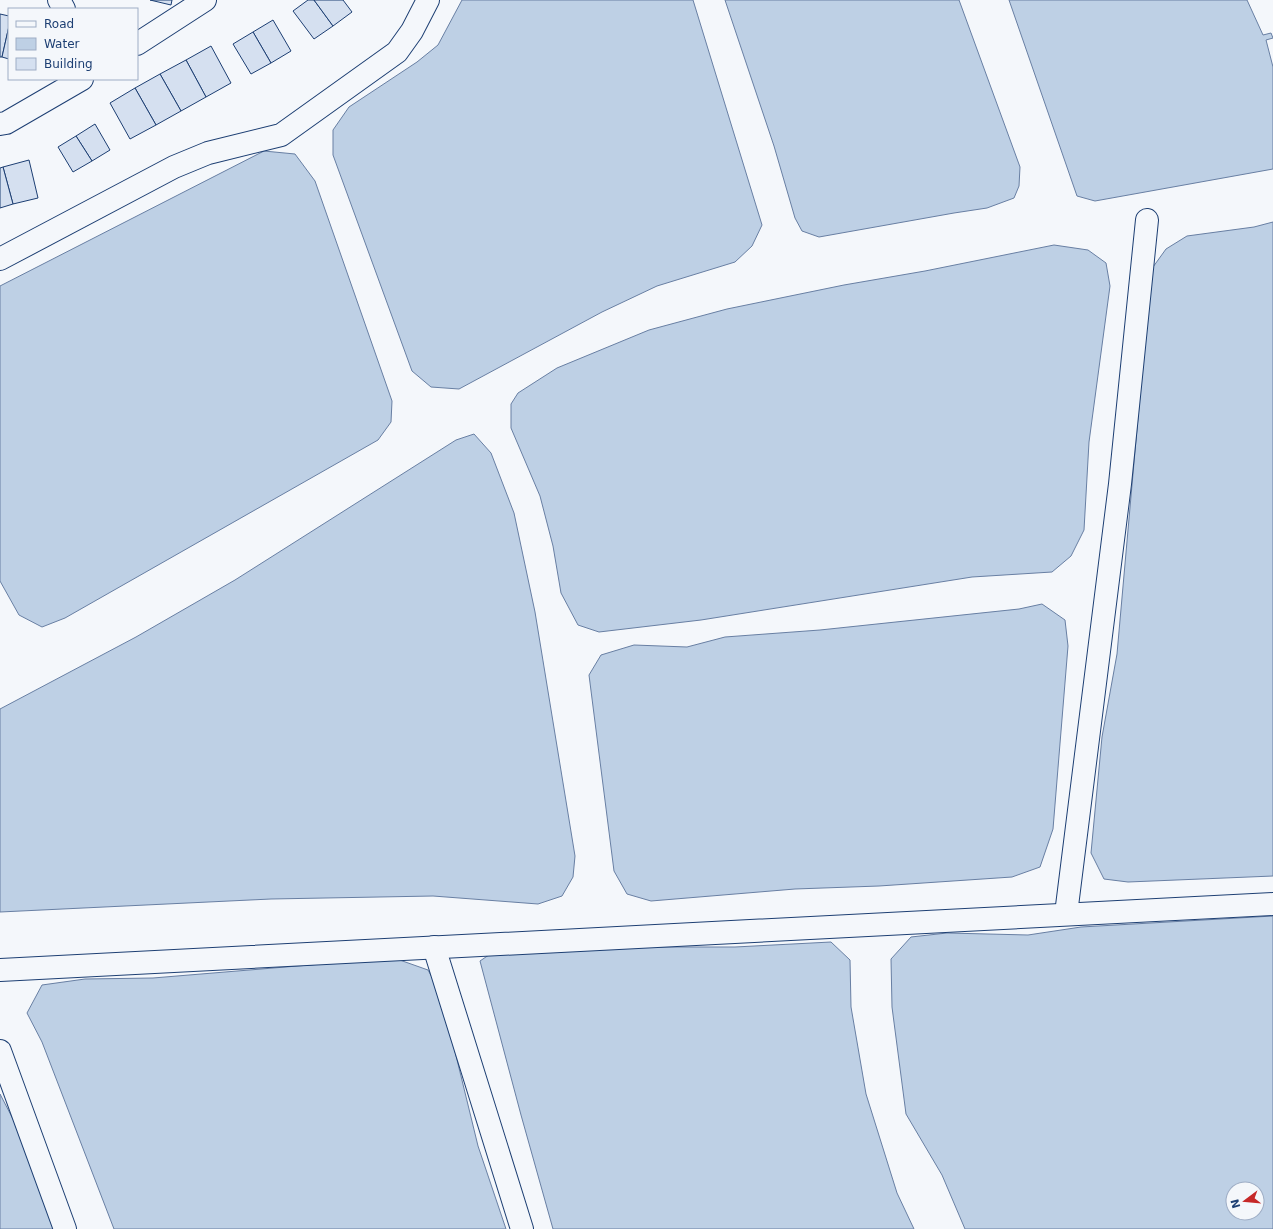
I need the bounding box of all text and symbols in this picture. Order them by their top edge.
legend [8,8,138,80]
text: Road [44,17,74,31]
text: Water [44,37,80,51]
text: Building [44,57,93,71]
north arrow [1225,1181,1265,1221]
text: N [1228,1197,1243,1210]

